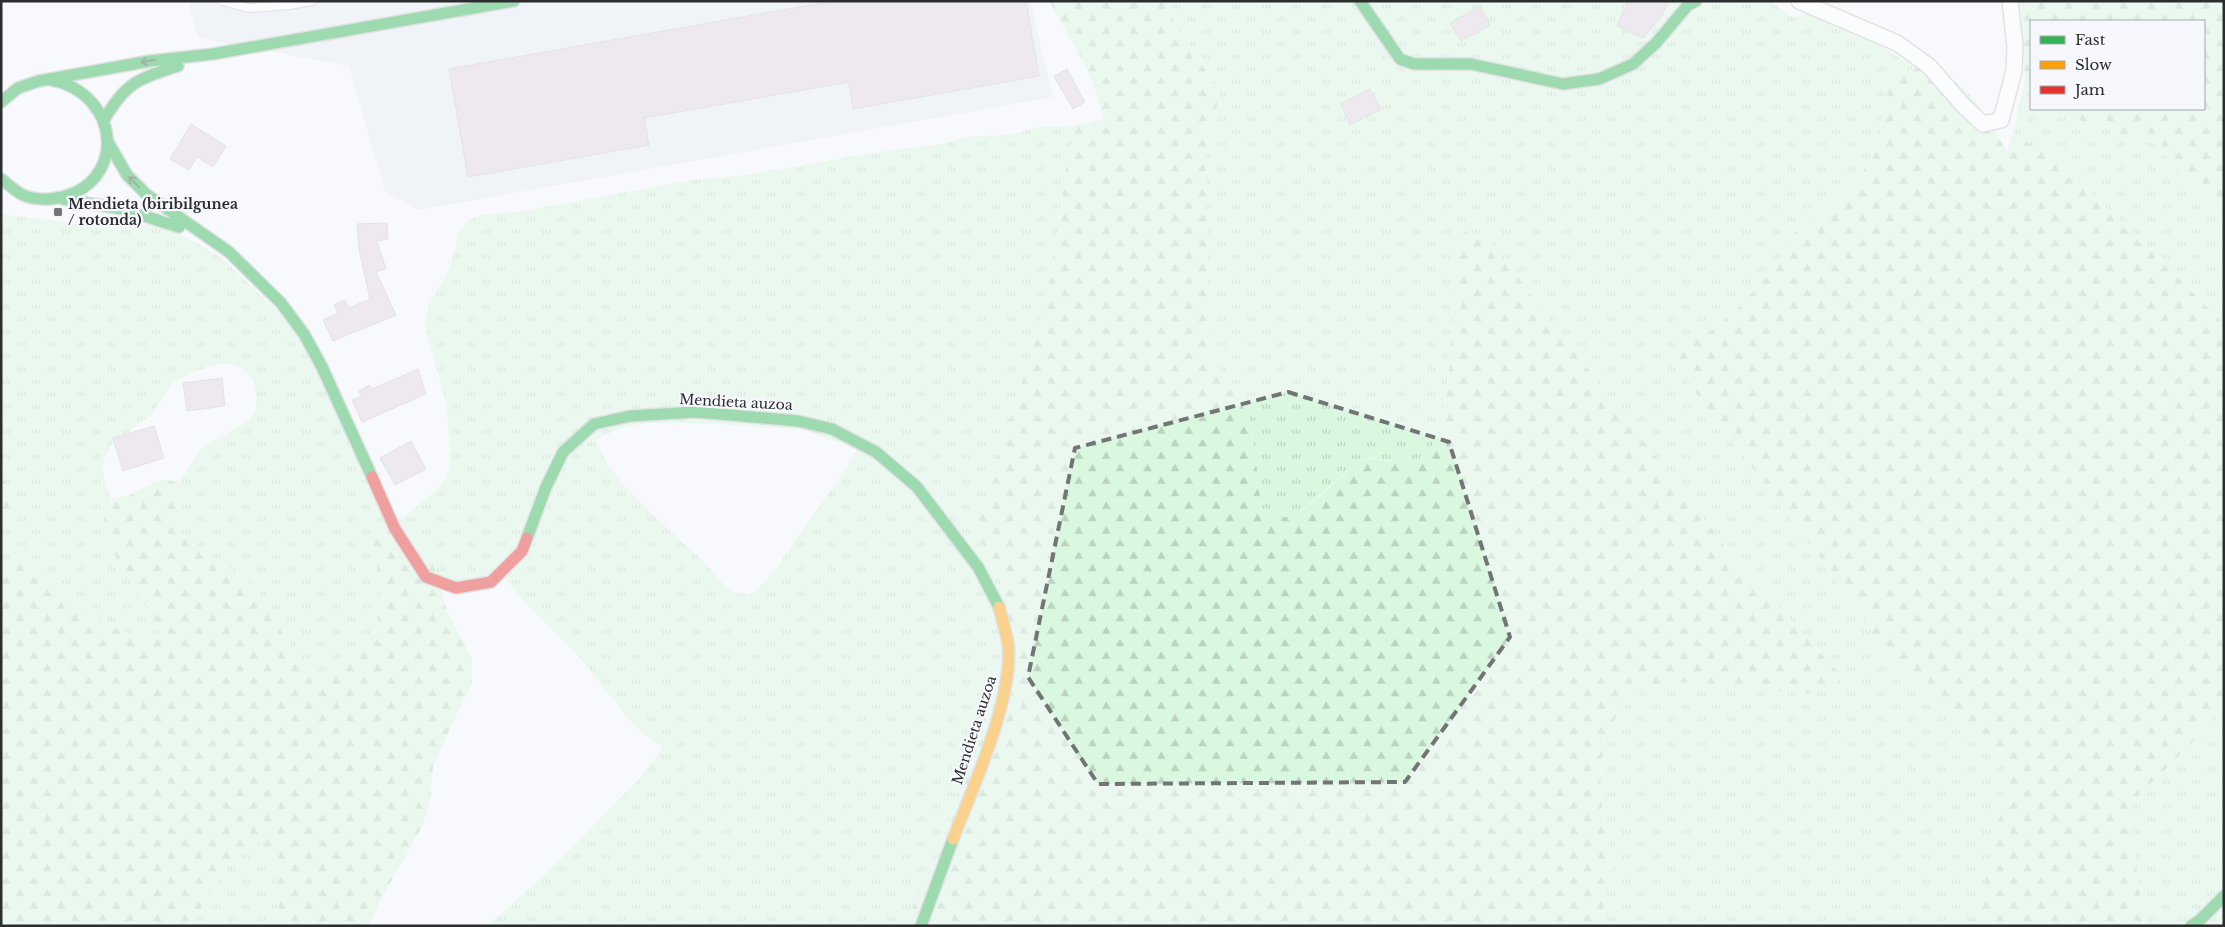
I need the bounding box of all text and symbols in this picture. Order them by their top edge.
legend [2030,20,2205,110]
text: Fast [2075,30,2106,49]
text: Slow [2075,55,2112,74]
one-way arrow [140,56,156,66]
text: Jam [2073,80,2105,99]
one-way arrow [128,175,140,188]
place label: Mendieta (biribilgunea / rotonda) [68,195,238,229]
marker: Mendieta (biribilgunea / rotonda) [52,206,64,218]
street label: Mendieta auzoa [679,390,793,414]
street label: Mendieta auzoa [948,673,1000,787]

